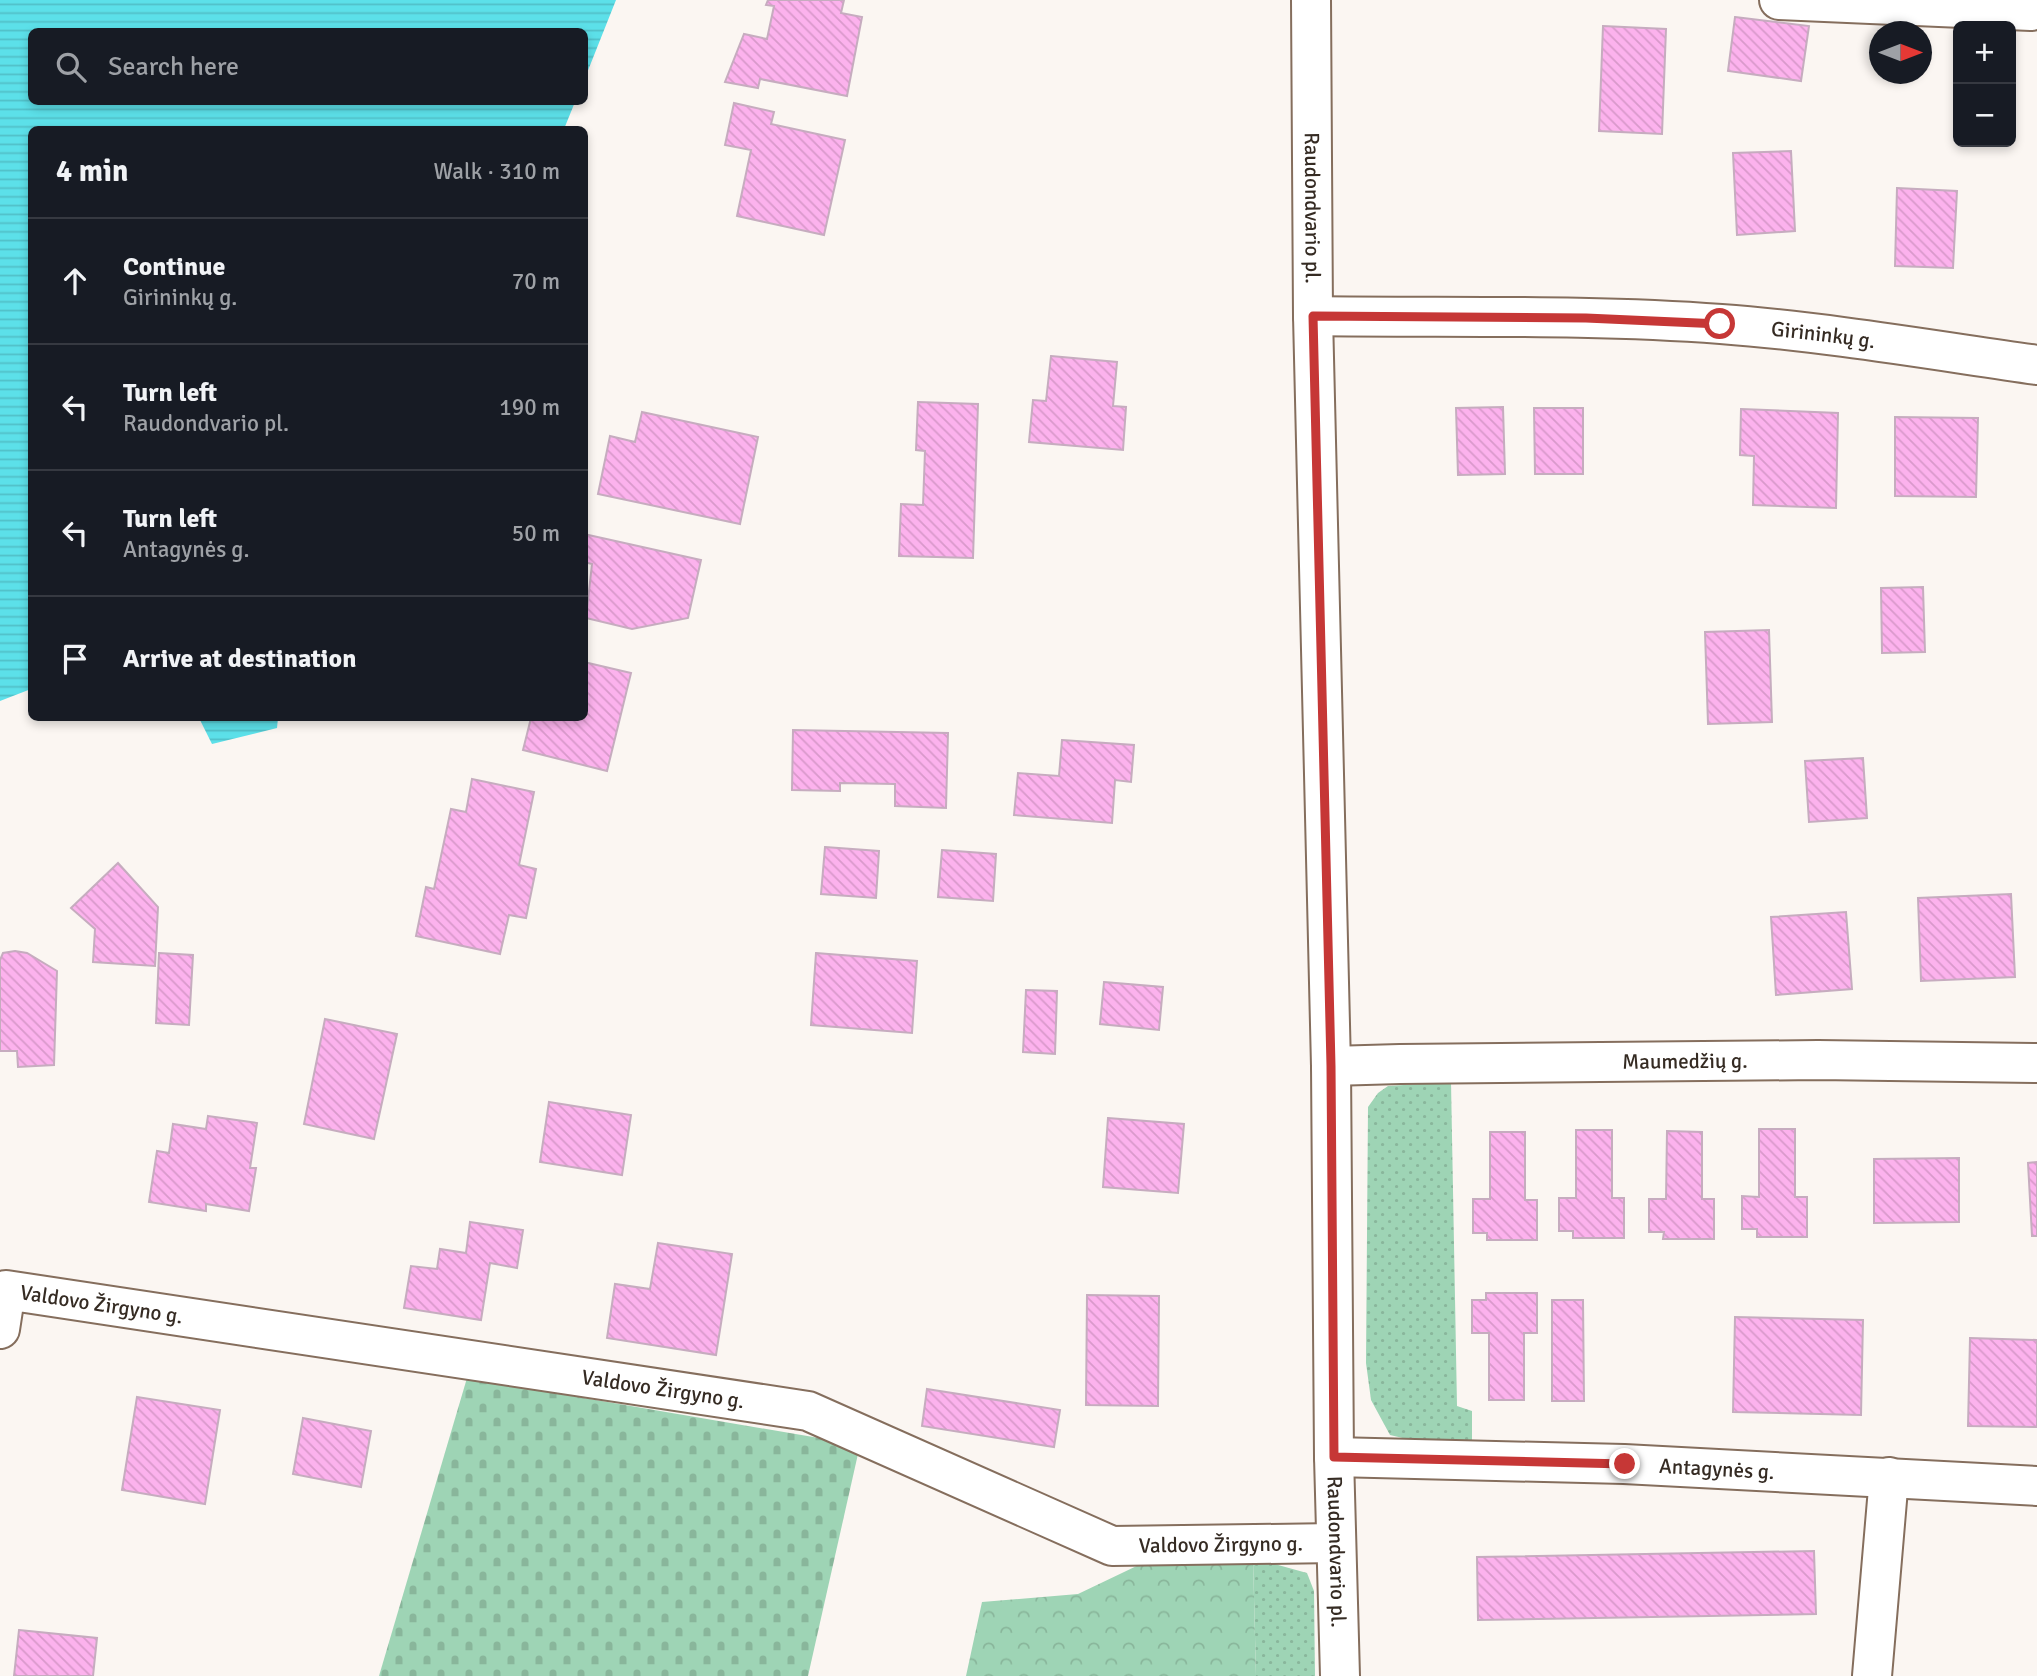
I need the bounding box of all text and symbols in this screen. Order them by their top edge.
north arrow [1869,21,1932,84]
map controls [1953,21,2016,147]
button: + [1953,21,2016,84]
search box [28,28,588,105]
icon: search [52,48,90,86]
text: Search here [108,51,239,83]
button: − [1953,84,2016,147]
street label: Raudondvario pl. [1299,132,1326,284]
text: 4 min [56,153,128,190]
text: Walk · 310 m [434,157,560,186]
text: Continue [123,251,225,283]
icon: ahead [56,262,94,300]
text: 70 m [512,267,560,296]
text: Girininkų g. [123,283,237,312]
route start [1704,308,1735,339]
street label: Girininkų g. [1770,316,1877,354]
text: Turn left [123,377,217,409]
icon: left [56,388,94,426]
text: 190 m [499,393,560,422]
text: Raudondvario pl. [123,409,289,438]
text: Turn left [123,503,217,535]
icon: left [56,514,94,552]
text: 50 m [512,519,560,548]
text: Antagynės g. [123,535,250,564]
icon: arrive [56,640,94,678]
text: Arrive at destination [123,643,356,675]
street label: Maumedžių g. [1622,1048,1748,1075]
street label: Valdovo Žirgyno g. [18,1279,185,1330]
street label: Valdovo Žirgyno g. [580,1364,746,1414]
route end [1609,1448,1640,1479]
street label: Antagynės g. [1658,1453,1775,1485]
street label: Raudondvario pl. [1322,1476,1352,1628]
street label: Valdovo Žirgyno g. [1139,1530,1303,1559]

